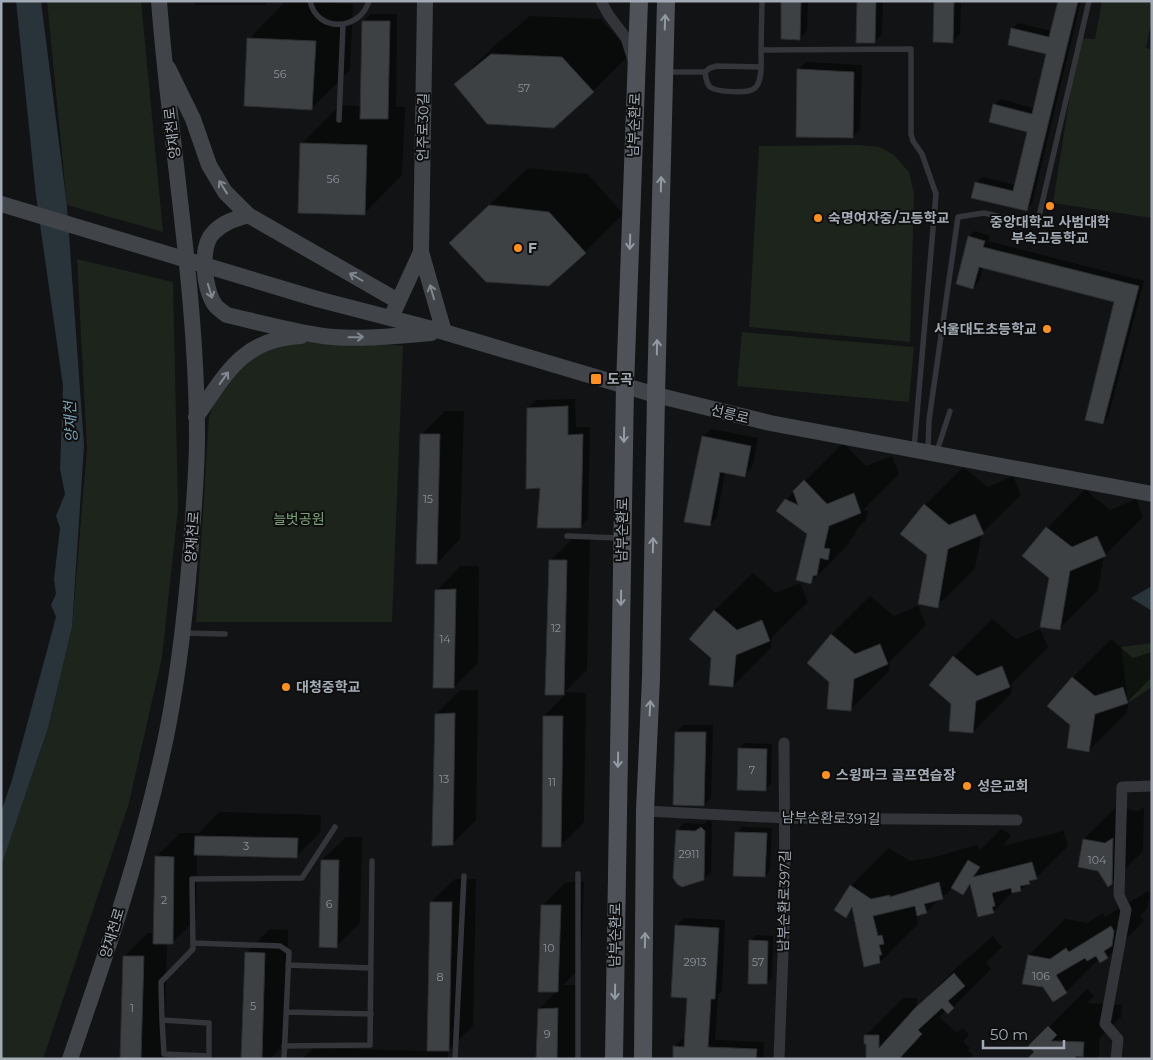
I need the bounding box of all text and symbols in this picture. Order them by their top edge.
one-way arrow [660,14,670,30]
house number: 56 [274,67,287,81]
house number: 57 [518,81,530,95]
street label: 남부순환로 [624,92,644,157]
street label: 언주로30길 [413,93,433,161]
street label: 양재천로 [160,106,184,160]
house number: 56 [327,172,340,186]
one-way arrow [656,177,666,193]
one-way arrow [217,180,228,194]
marker: 중앙대학교 사범대학 부속고등학교 [1044,200,1056,212]
place label: 숙명여자중/고등학교 [828,209,950,227]
marker: 숙명여자중/고등학교 [812,212,824,224]
place label: 중앙대학교 사범대학 부속고등학교 [990,213,1110,247]
one-way arrow [625,234,634,250]
place label: F [528,239,537,257]
marker: F [512,242,524,254]
one-way arrow [349,272,364,281]
one-way arrow [205,282,215,298]
one-way arrow [427,284,437,300]
place label: 서울대도초등학교 [934,320,1037,338]
marker: 서울대도초등학교 [1041,323,1053,335]
one-way arrow [348,332,364,341]
one-way arrow [652,339,662,355]
place label: 도곡 [607,370,633,388]
one-way arrow [219,371,229,385]
marker: 도곡 [589,372,603,386]
water label: 양재천 [60,399,81,443]
street label: 선릉로 [709,401,751,427]
one-way arrow [619,426,629,443]
house number: 15 [423,492,433,506]
street label: 남부순환로 [612,498,632,562]
park label: 늘벗공원 [273,510,325,528]
street label: 양재천로 [181,511,203,563]
one-way arrow [648,537,658,554]
one-way arrow [616,589,626,605]
house number: 12 [551,621,561,635]
house number: 14 [439,632,451,646]
place label: 대청중학교 [296,678,361,696]
marker: 대청중학교 [280,681,292,693]
one-way arrow [645,700,654,716]
one-way arrow [613,752,623,768]
house number: 7 [749,763,755,777]
place label: 스윙파크 골프연습장 [836,766,956,784]
marker: 스윙파크 골프연습장 [820,769,832,781]
house number: 13 [439,772,449,786]
house number: 11 [548,775,556,789]
place label: 성은교회 [977,777,1029,795]
marker: 성은교회 [961,780,973,792]
street label: 남부순환로391길 [781,808,881,828]
house number: 3 [243,839,249,853]
house number: 2911 [679,847,699,861]
street label: 남부순환로397길 [774,850,794,952]
house number: 104 [1088,853,1107,867]
house number: 2 [161,893,167,907]
house number: 6 [326,897,333,911]
street label: 남부순환로 [605,903,625,967]
street label: 양재천로 [96,906,128,960]
one-way arrow [640,932,650,948]
house number: 10 [543,941,555,955]
house number: 2913 [683,955,707,969]
house number: 57 [752,955,764,969]
house number: 106 [1032,969,1050,983]
house number: 8 [436,970,444,984]
one-way arrow [610,984,620,1000]
house number: 5 [250,999,256,1013]
house number: 1 [130,1001,134,1015]
scale bar [983,1018,1064,1050]
text: 50 m [990,1025,1028,1044]
house number: 9 [544,1027,551,1041]

